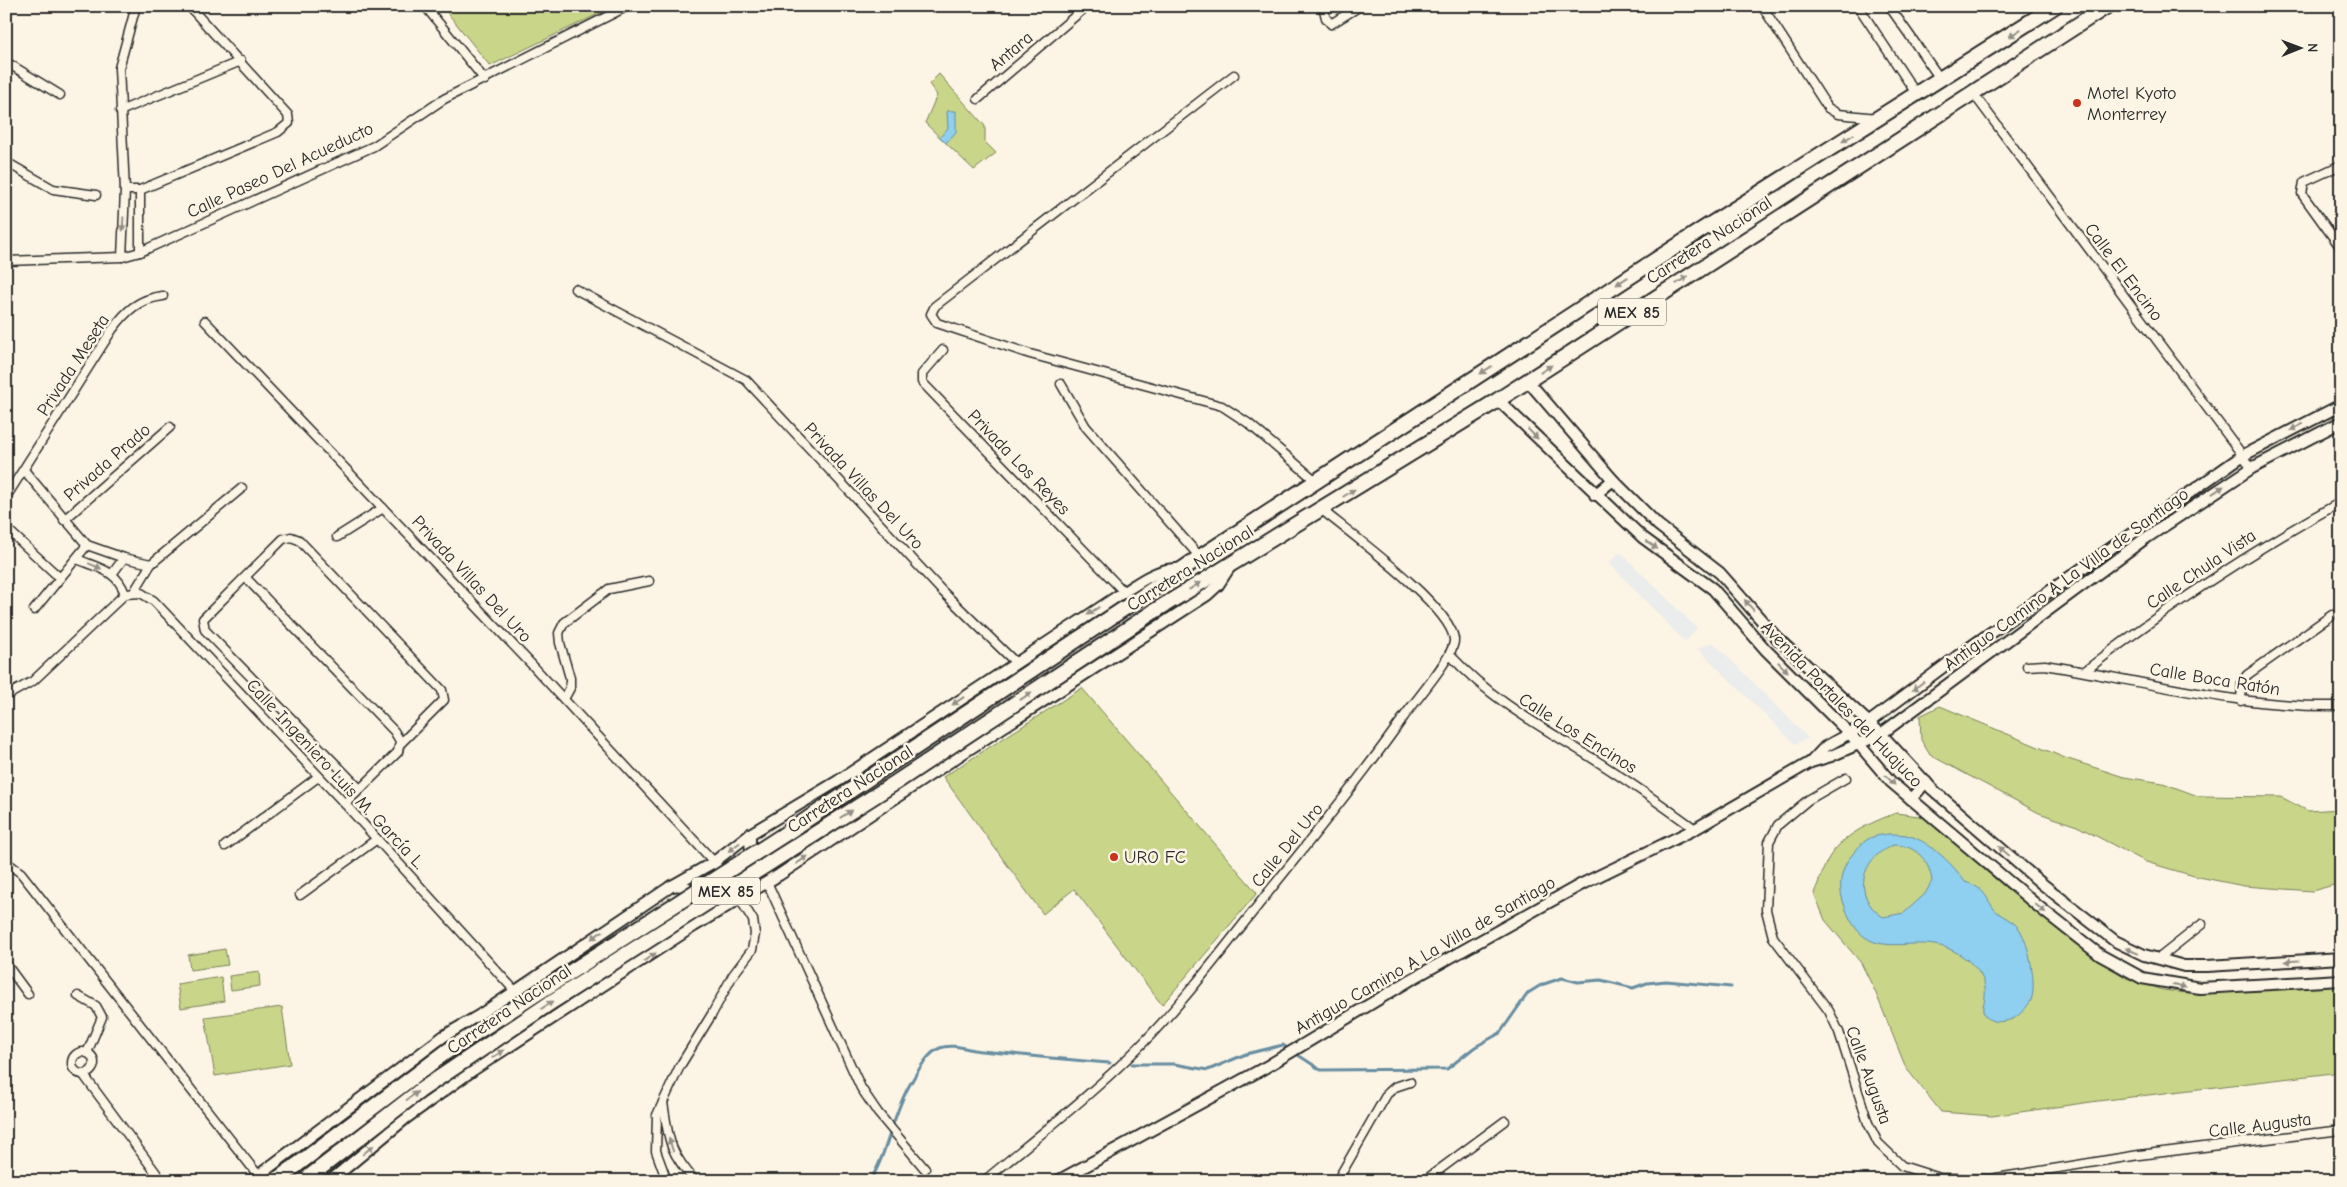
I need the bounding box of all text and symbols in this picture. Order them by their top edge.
north arrow [2274,22,2324,72]
street label: Antara [985,27,1037,76]
one-way arrow [2008,28,2021,37]
text: N [2304,43,2321,52]
place label: Motel Kyoto Monterrey [2087,83,2176,125]
marker: Motel Kyoto Monterrey [2071,97,2083,109]
street label: Calle Paseo Del Acueducto [184,118,377,223]
one-way arrow [1841,134,1854,143]
street label: Carretera Nacional [1642,192,1776,289]
one-way arrow [118,216,126,232]
street label: Calle El Encino [2080,219,2167,325]
one-way arrow [1675,275,1688,285]
one-way arrow [1615,277,1628,286]
road number: MEX 85 [1598,298,1666,326]
street label: Privada Meseta [33,310,114,420]
one-way arrow [1539,364,1552,374]
one-way arrow [1479,366,1492,375]
street label: Privada Los Reyes [963,405,1074,519]
street label: Privada Villas Del Uro [799,418,928,554]
street label: Privada Prado [60,419,155,506]
one-way arrow [2290,423,2304,431]
one-way arrow [1527,428,1539,440]
street label: Antiguo Camino A La Villa de Santiago [1940,483,2193,675]
one-way arrow [2211,486,2225,495]
one-way arrow [1342,488,1356,498]
street label: Privada Villas Del Uro [407,511,536,647]
street label: Carretera Nacional [1123,521,1258,616]
street label: Calle Chula Vista [2143,525,2260,614]
one-way arrow [1645,540,1659,550]
one-way arrow [88,563,102,571]
one-way arrow [1189,582,1202,591]
one-way arrow [1743,599,1754,612]
one-way arrow [1087,607,1100,616]
street label: Avenida Portales del Huajuco [1756,617,1927,792]
street label: Calle Boca Ratón [2148,659,2282,700]
one-way arrow [1776,661,1788,673]
street label: Calle Ingeniero Luis M. García L. [242,675,430,874]
one-way arrow [1911,681,1925,691]
street label: Calle Los Encinos [1515,689,1641,778]
one-way arrow [1019,691,1033,701]
one-way arrow [951,696,964,706]
street label: Carretera Nacional [783,741,917,838]
one-way arrow [1884,774,1896,786]
street label: Calle Del Uro [1247,799,1328,892]
one-way arrow [840,809,853,819]
one-way arrow [728,841,741,852]
one-way arrow [1999,845,2011,857]
place label: URO FC [1124,847,1186,868]
marker: URO FC [1108,851,1120,863]
one-way arrow [795,855,809,865]
street label: Antiguo Camino A La Villa de Santiago [1291,872,1559,1039]
road number: MEX 85 [692,878,760,904]
one-way arrow [2033,902,2046,913]
one-way arrow [591,930,604,940]
one-way arrow [2125,946,2139,954]
one-way arrow [643,952,657,961]
one-way arrow [2284,957,2300,965]
street label: Carretera Nacional [443,960,576,1059]
one-way arrow [2172,982,2188,990]
one-way arrow [540,1000,554,1010]
street label: Calle Augusta [1841,1023,1896,1127]
one-way arrow [492,1049,505,1059]
one-way arrow [405,1091,419,1101]
street label: Calle Augusta [2208,1109,2312,1142]
one-way arrow [667,1137,674,1152]
one-way arrow [361,1145,374,1156]

